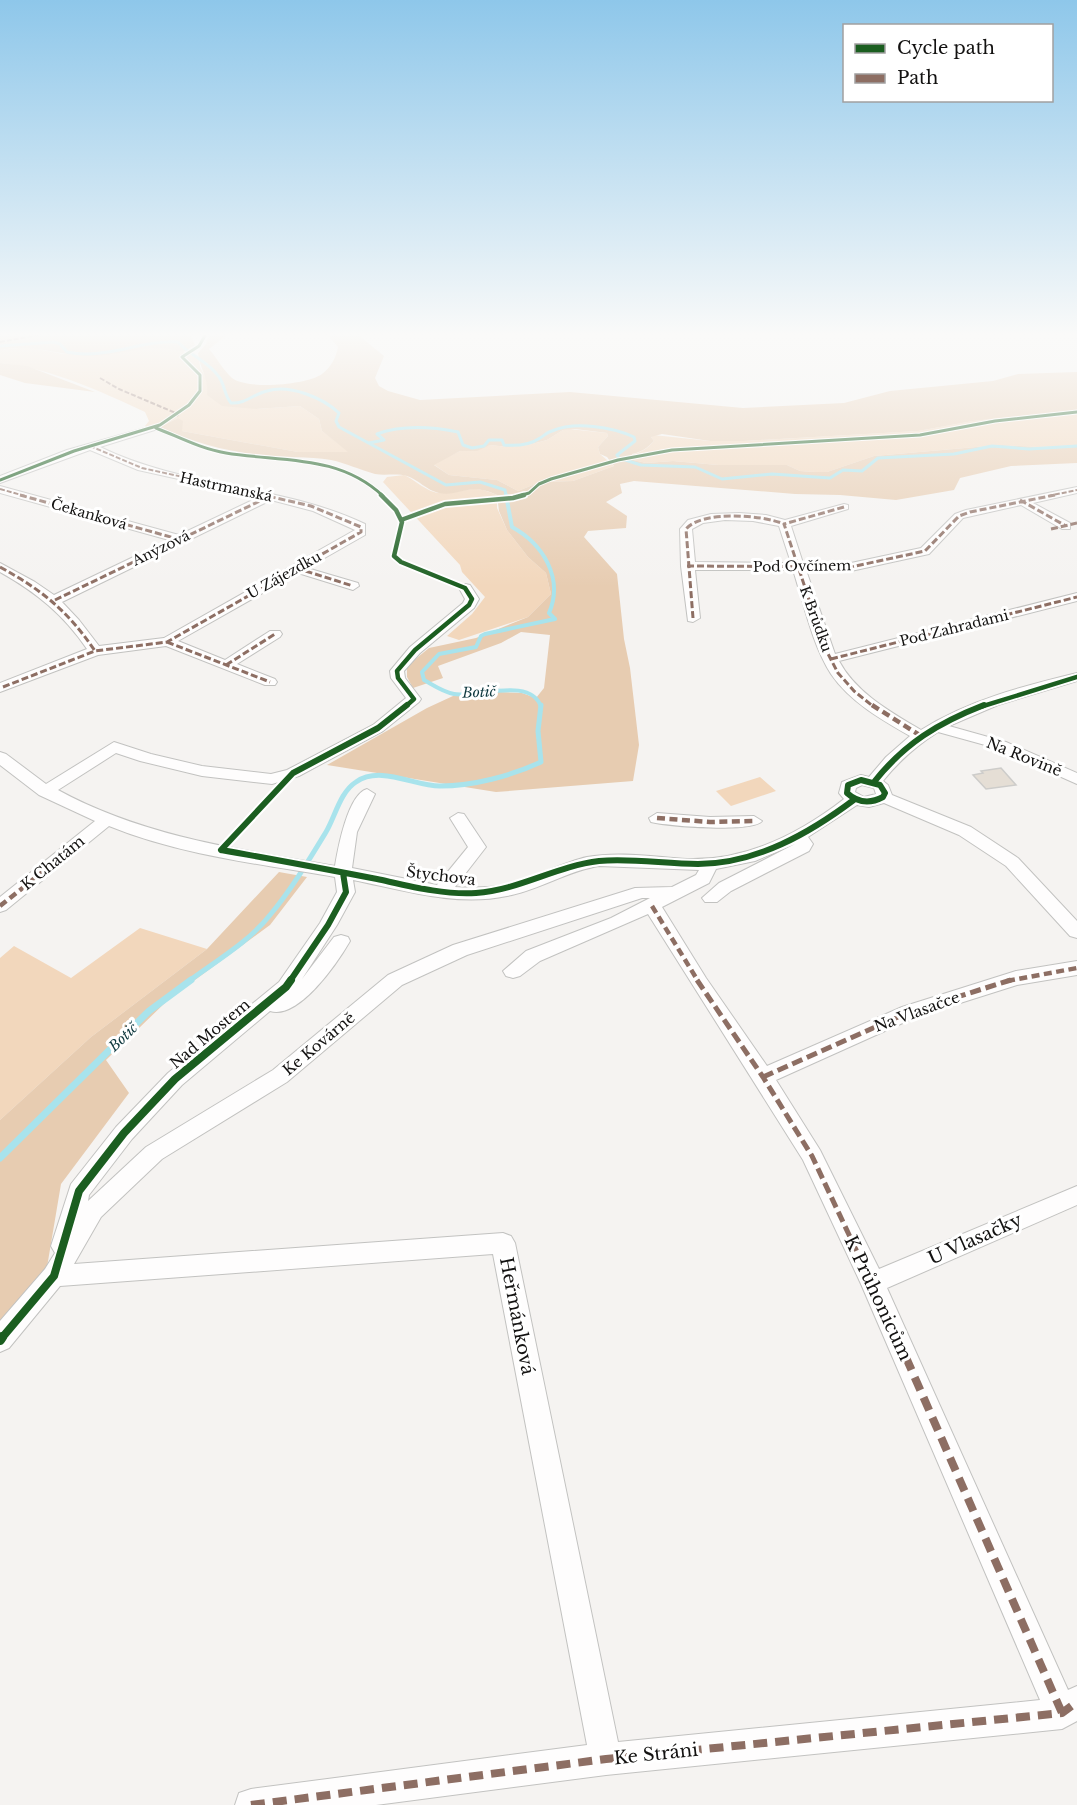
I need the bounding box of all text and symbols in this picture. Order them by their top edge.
legend [843,24,1053,102]
text: Cycle path [897,37,995,59]
text: Path [897,67,938,89]
street label: Hastrmanská [178,468,274,506]
street label: Čekanková [49,494,130,534]
street label: Anýzová [128,526,193,570]
street label: U Zájezdku [244,547,325,603]
street label: Pod Ovčínem [753,556,851,576]
street label: K Brůdku [796,584,836,655]
street label: Pod Zahradami [898,606,1010,650]
water label: Botič [461,682,498,702]
street label: Na Rovině [984,733,1065,780]
street label: K Chatám [17,831,88,894]
street label: Štychova [405,862,477,889]
street label: Na Vlasačce [871,987,962,1036]
street label: Nad Mostem [166,995,254,1073]
street label: Ke Kovárně [279,1008,359,1079]
water label: Botič [104,1018,143,1056]
street label: U Vlasačky [925,1208,1026,1270]
street label: K Průhonicům [839,1232,917,1364]
street label: Heřmánková [495,1255,539,1377]
street label: Ke Stráni [613,1739,699,1769]

